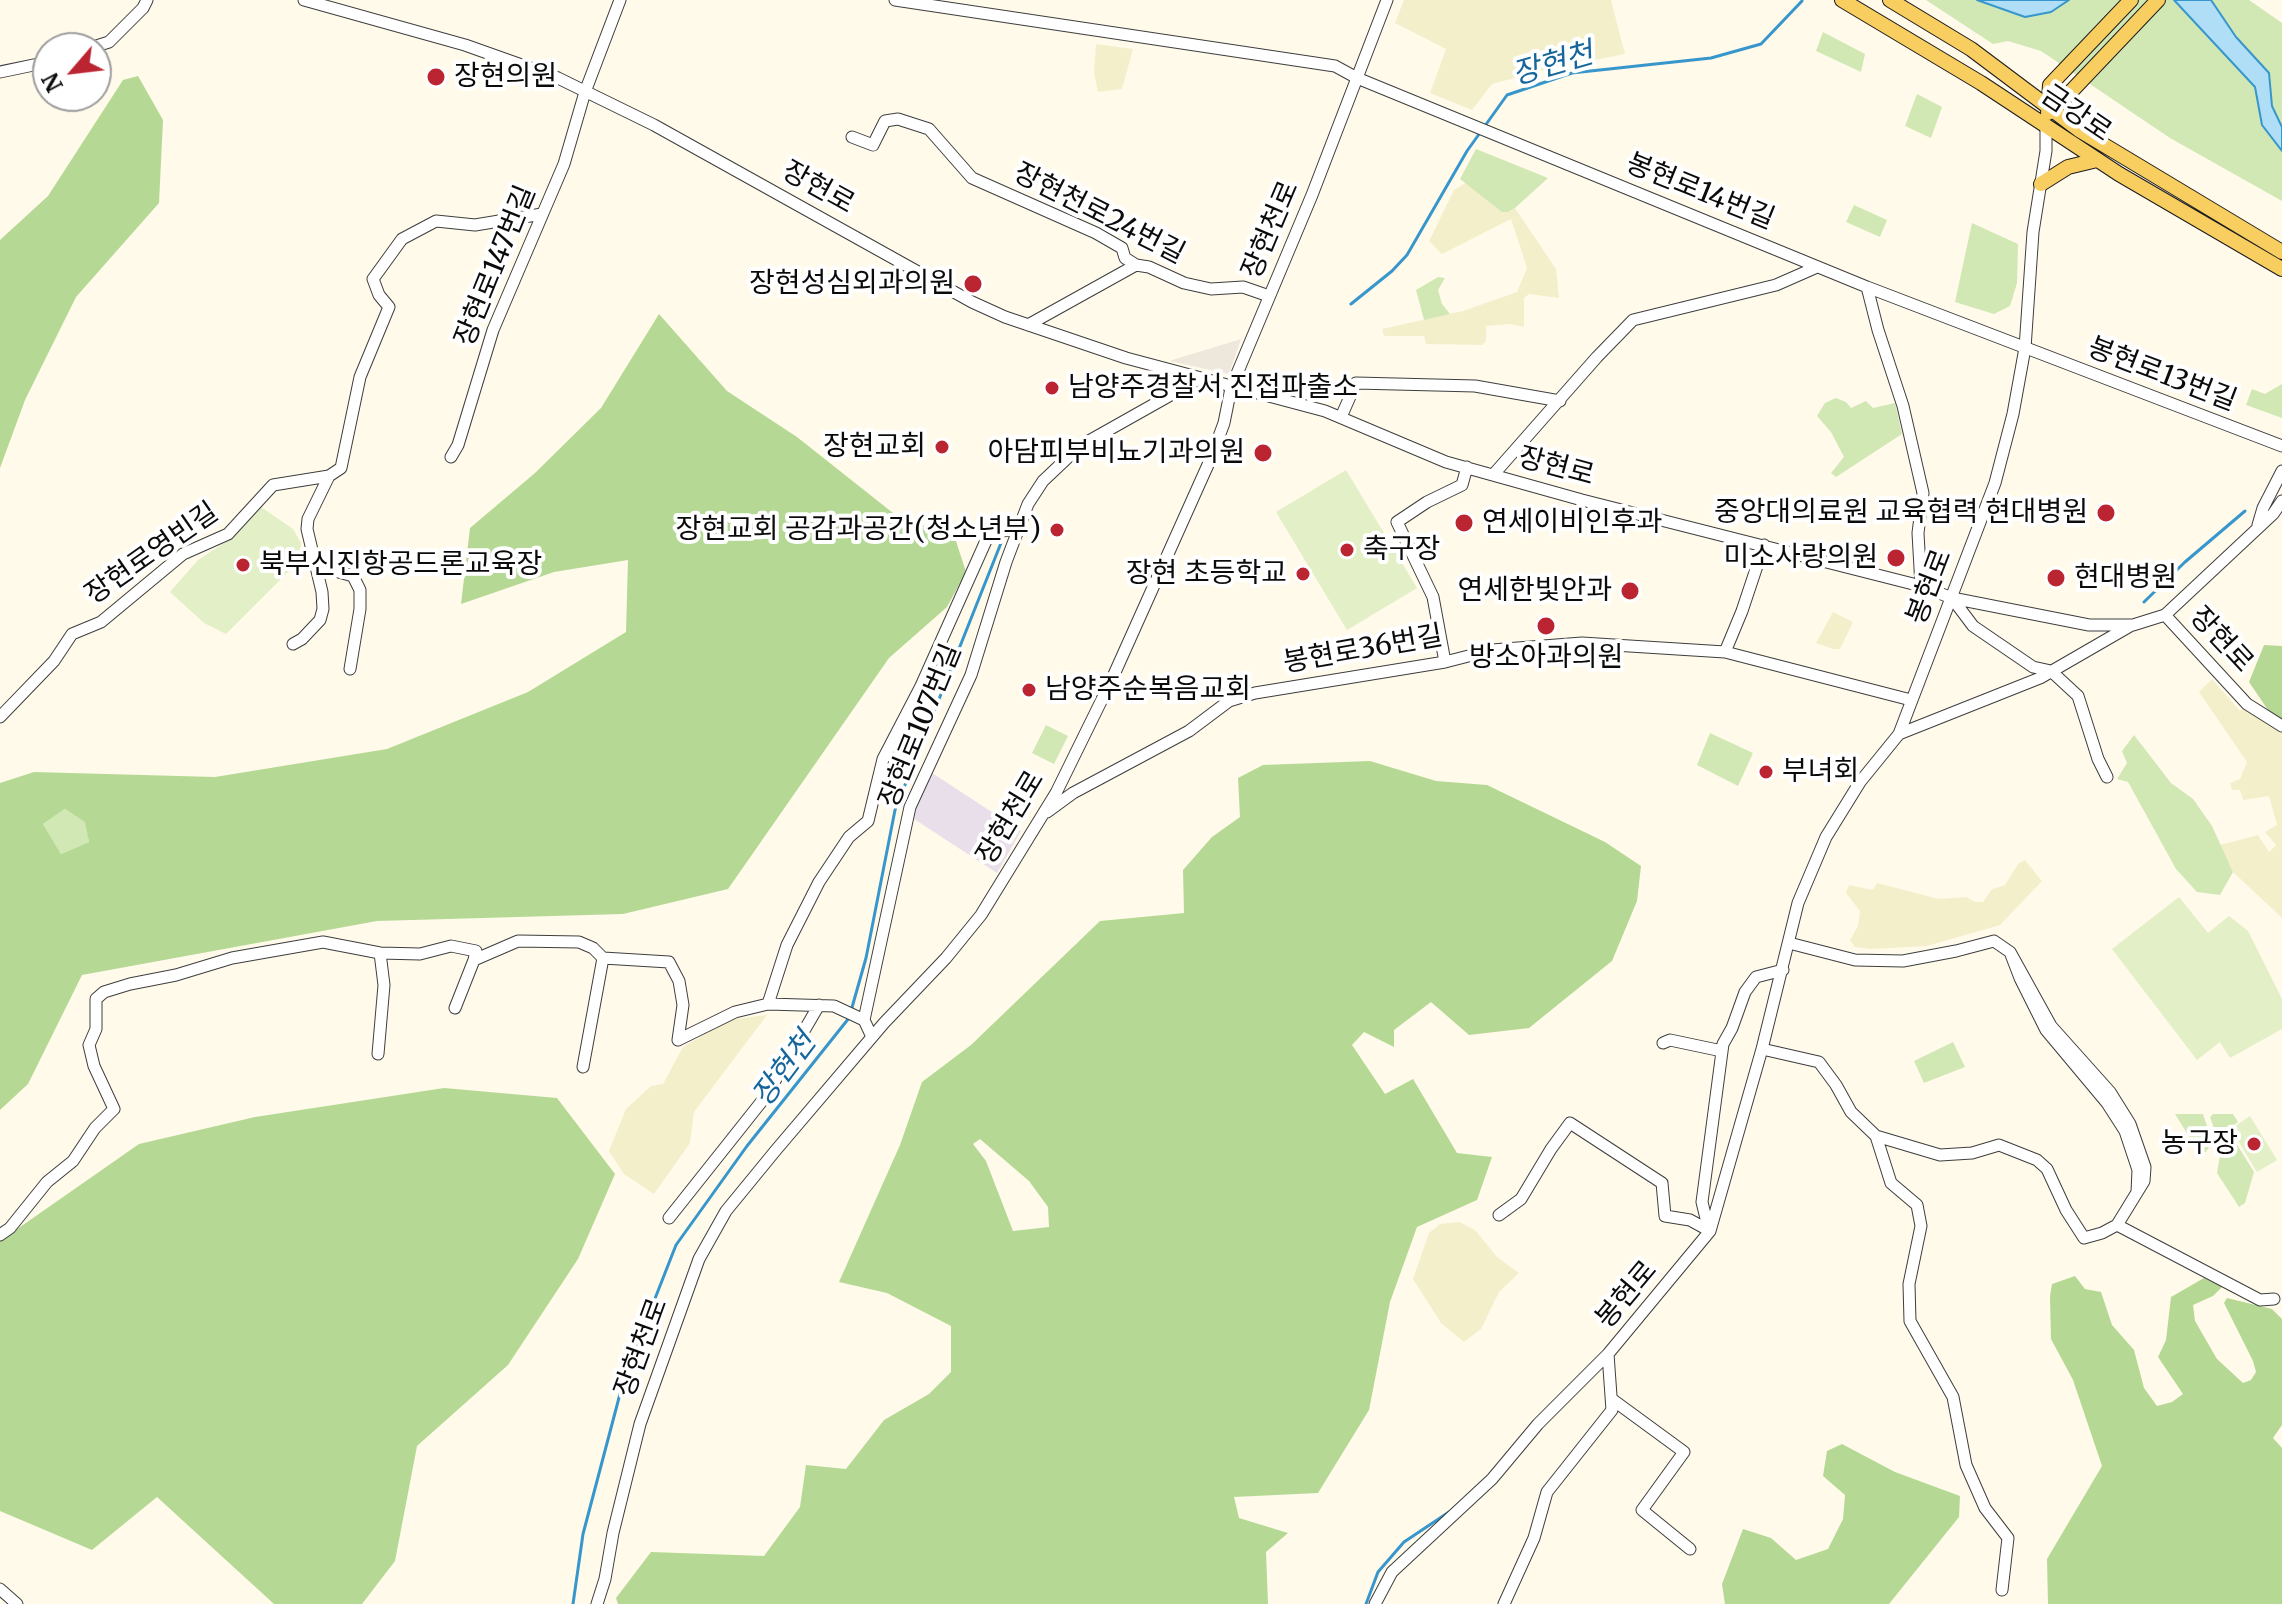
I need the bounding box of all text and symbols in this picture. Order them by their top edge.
north arrow [32,32,112,112]
water label: 장현천 [1508,36,1598,94]
place label: 장현의원 [454,60,557,94]
marker: 장현의원 [425,66,447,88]
text: N [36,68,69,97]
street label: 금강로 [2035,78,2117,150]
street label: 봉현로14번길 [1621,147,1779,237]
street label: 장현로 [776,155,860,221]
street label: 장현천로24번길 [1008,156,1190,272]
street label: 장현천로 [1235,176,1307,284]
street label: 장현로147번길 [449,181,543,351]
place label: 장현성심외과의원 [749,267,955,301]
marker: 장현성심외과의원 [962,273,984,295]
street label: 봉현로13번길 [2083,331,2241,419]
place label: 남양주경찰서 진접파출소 [1068,371,1358,405]
marker: 남양주경찰서 진접파출소 [1043,379,1061,397]
place label: 장현교회 [823,430,926,464]
place label: 아담피부비뇨기과의원 [987,436,1245,470]
marker: 장현교회 [933,438,951,456]
street label: 장현로 [1514,441,1598,493]
marker: 아담피부비뇨기과의원 [1252,442,1274,464]
street label: 장현로영빈길 [79,496,225,612]
place label: 중앙대의료원 교육협력 현대병원 [1714,496,2088,530]
marker: 중앙대의료원 교육협력 현대병원 [2095,502,2117,524]
place label: 연세이비인후과 [1482,506,1662,540]
marker: 연세이비인후과 [1453,512,1475,534]
place label: 장현교회 공감과공간(청소년부) [675,513,1041,547]
marker: 장현교회 공감과공간(청소년부) [1048,521,1066,539]
place label: 축구장 [1363,533,1440,567]
marker: 축구장 [1338,541,1356,559]
place label: 미소사랑의원 [1723,541,1878,575]
street label: 봉현로 [1900,545,1960,629]
marker: 미소사랑의원 [1885,547,1907,569]
place label: 북부신진항공드론교육장 [259,548,542,582]
marker: 북부신진항공드론교육장 [234,556,252,574]
place label: 장현 초등학교 [1126,557,1287,591]
place label: 현대병원 [2074,561,2177,595]
marker: 장현 초등학교 [1294,565,1312,583]
marker: 현대병원 [2045,567,2067,589]
place label: 연세한빛안과 [1457,574,1612,608]
marker: 연세한빛안과 [1619,580,1641,602]
street label: 장현로 [2182,600,2260,680]
marker: 방소아과의원 [1535,615,1557,637]
street label: 봉현로36번길 [1281,619,1445,681]
street label: 장현로107번길 [873,639,969,813]
place label: 방소아과의원 [1469,641,1623,675]
place label: 남양주순복음교회 [1045,673,1251,707]
marker: 남양주순복음교회 [1020,681,1038,699]
place label: 부녀회 [1782,755,1859,789]
marker: 부녀회 [1757,763,1775,781]
street label: 장현천로 [970,765,1052,871]
water label: 장현천 [746,1026,824,1114]
place label: 농구장 [2161,1127,2238,1161]
marker: 농구장 [2245,1135,2263,1153]
street label: 봉현로 [1589,1255,1665,1335]
street label: 장현천로 [609,1294,675,1402]

